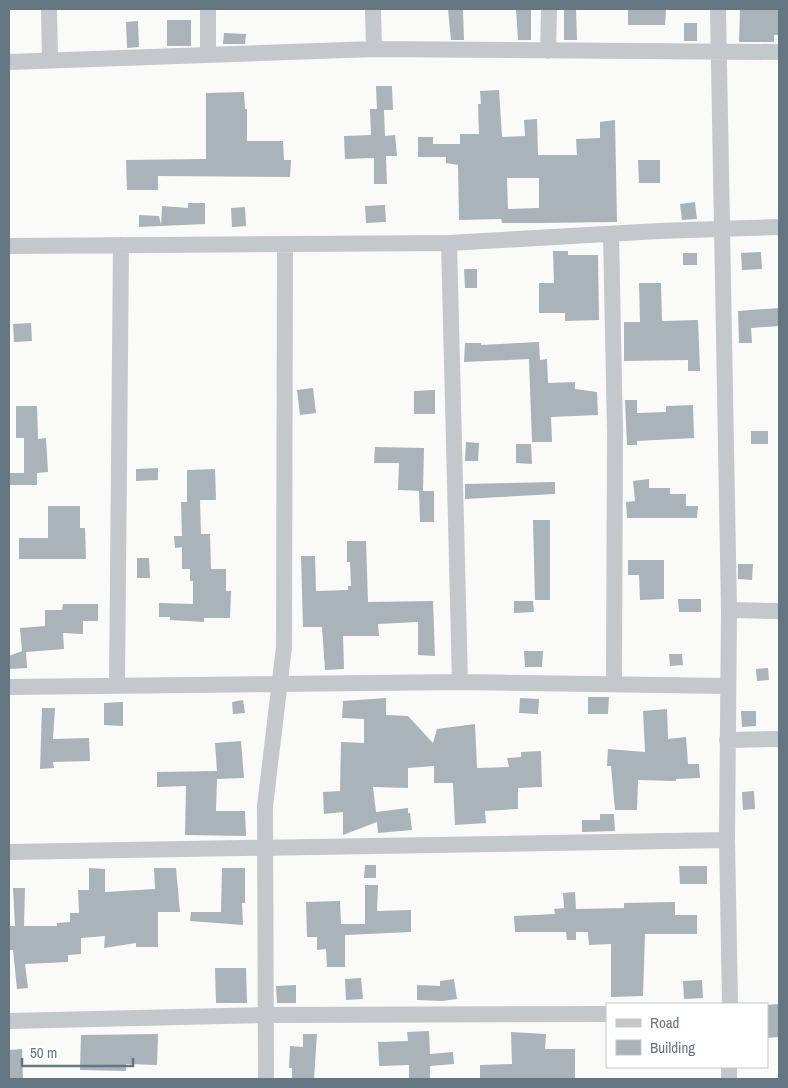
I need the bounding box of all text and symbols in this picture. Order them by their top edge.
legend [606,1003,768,1068]
text: Road [650,1012,679,1033]
scale bar [22,1036,134,1068]
text: Building [650,1037,695,1058]
text: 50 m [30,1042,57,1063]

